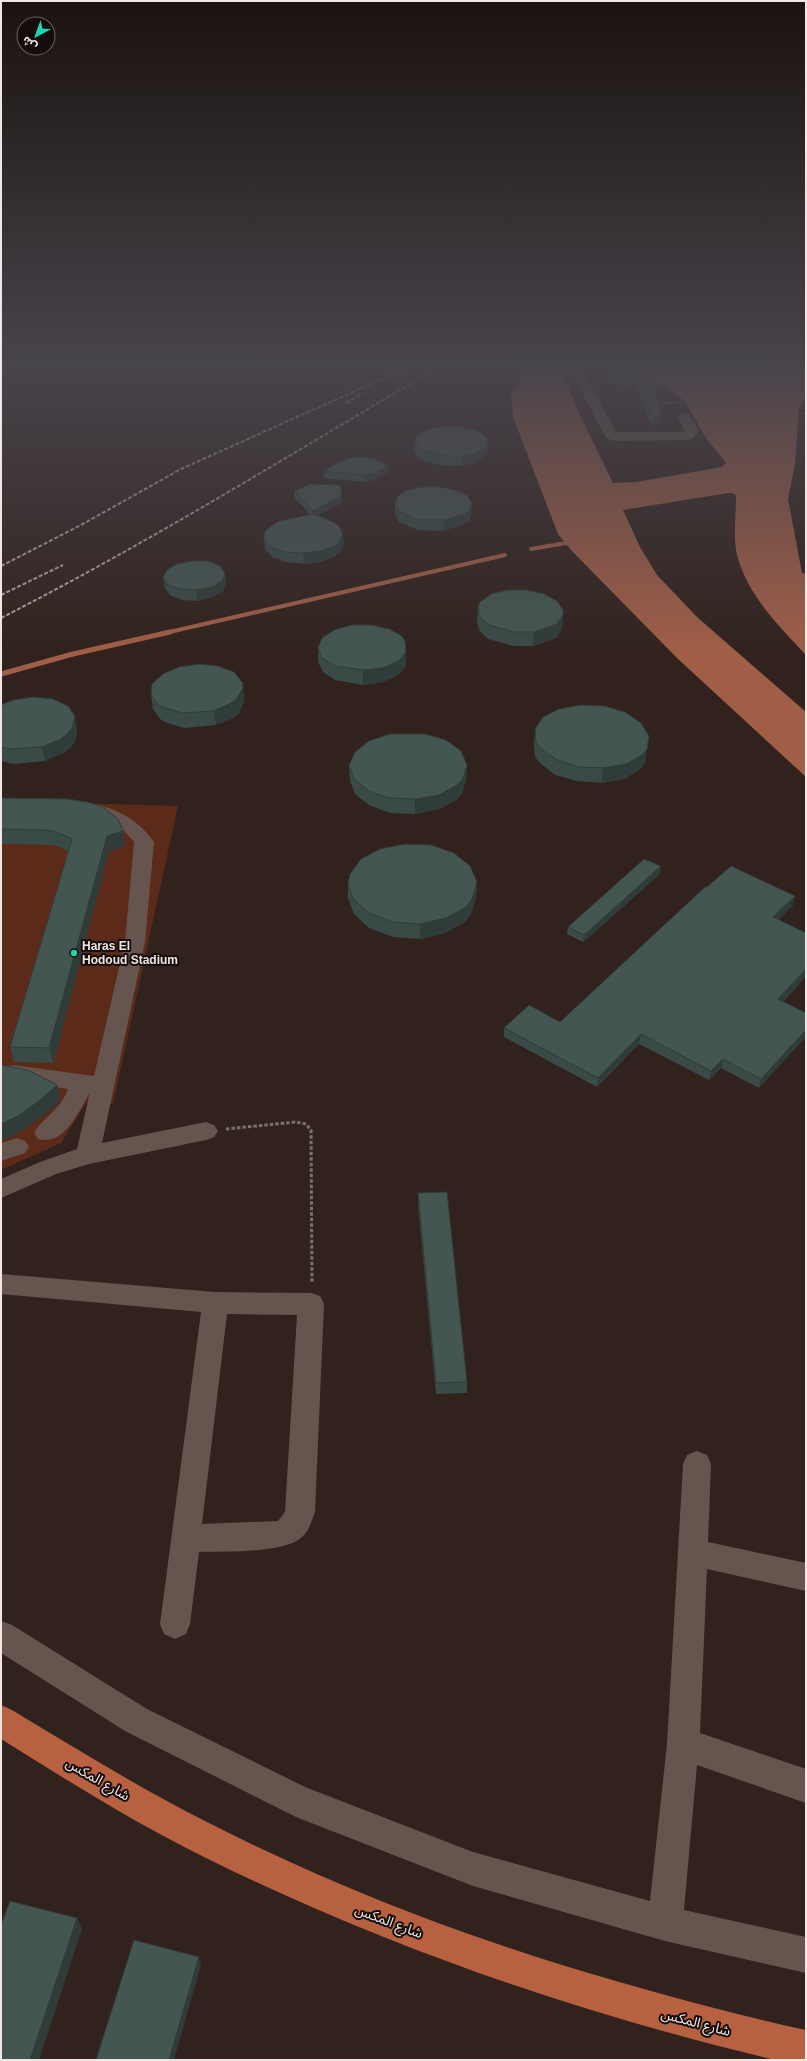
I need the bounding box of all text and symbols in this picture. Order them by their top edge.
north arrow [16,16,56,56]
text: ش [20,33,40,53]
place label: Haras El Hodoud Stadium [82,939,178,967]
marker: Haras El Hodoud Stadium [69,948,79,958]
street label: شارع المكس [62,1754,133,1806]
street label: شارع المكس [352,1901,425,1944]
street label: شارع المكس [659,2005,732,2042]

